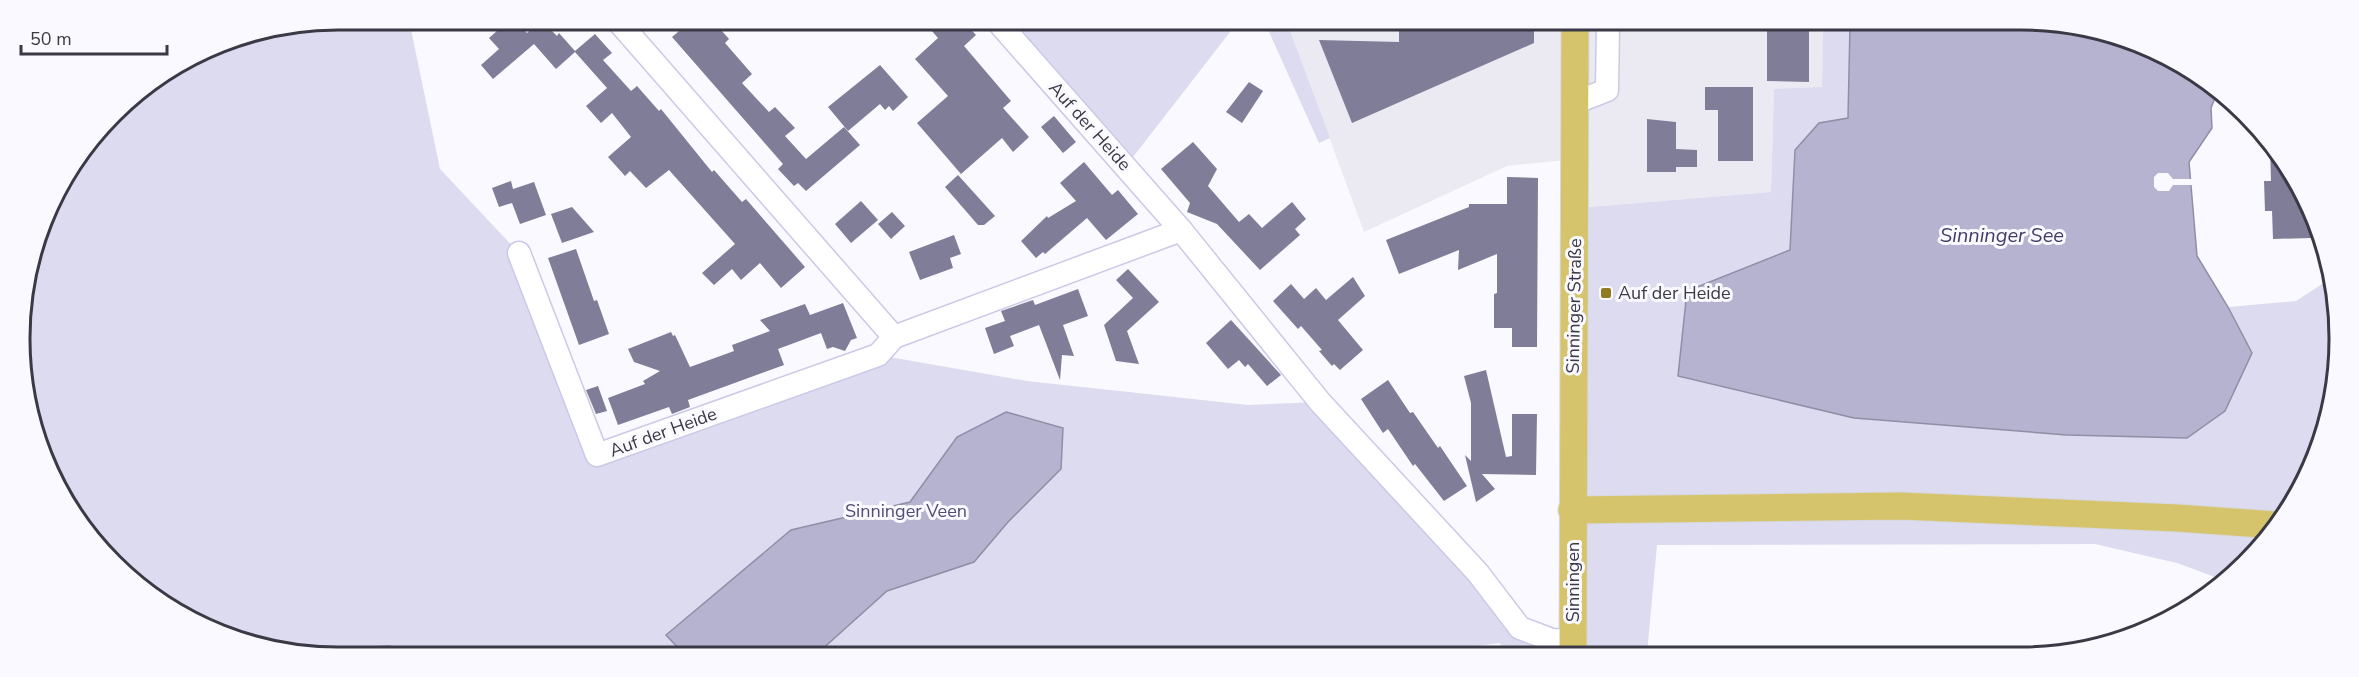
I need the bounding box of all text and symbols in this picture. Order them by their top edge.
scale bar [21,18,166,56]
text: 50 m [30,27,72,51]
street label: Auf der Heide [1043,76,1137,176]
water label: Sinninger See [1940,222,2064,249]
street label: Sinninger Straße [1561,238,1587,374]
place label: Auf der Heide [1618,281,1731,305]
marker: Auf der Heide [1599,286,1613,300]
street label: Auf der Heide [606,401,720,463]
park label: Sinninger Veen [845,499,967,523]
street label: Sinningen [1561,542,1585,622]

